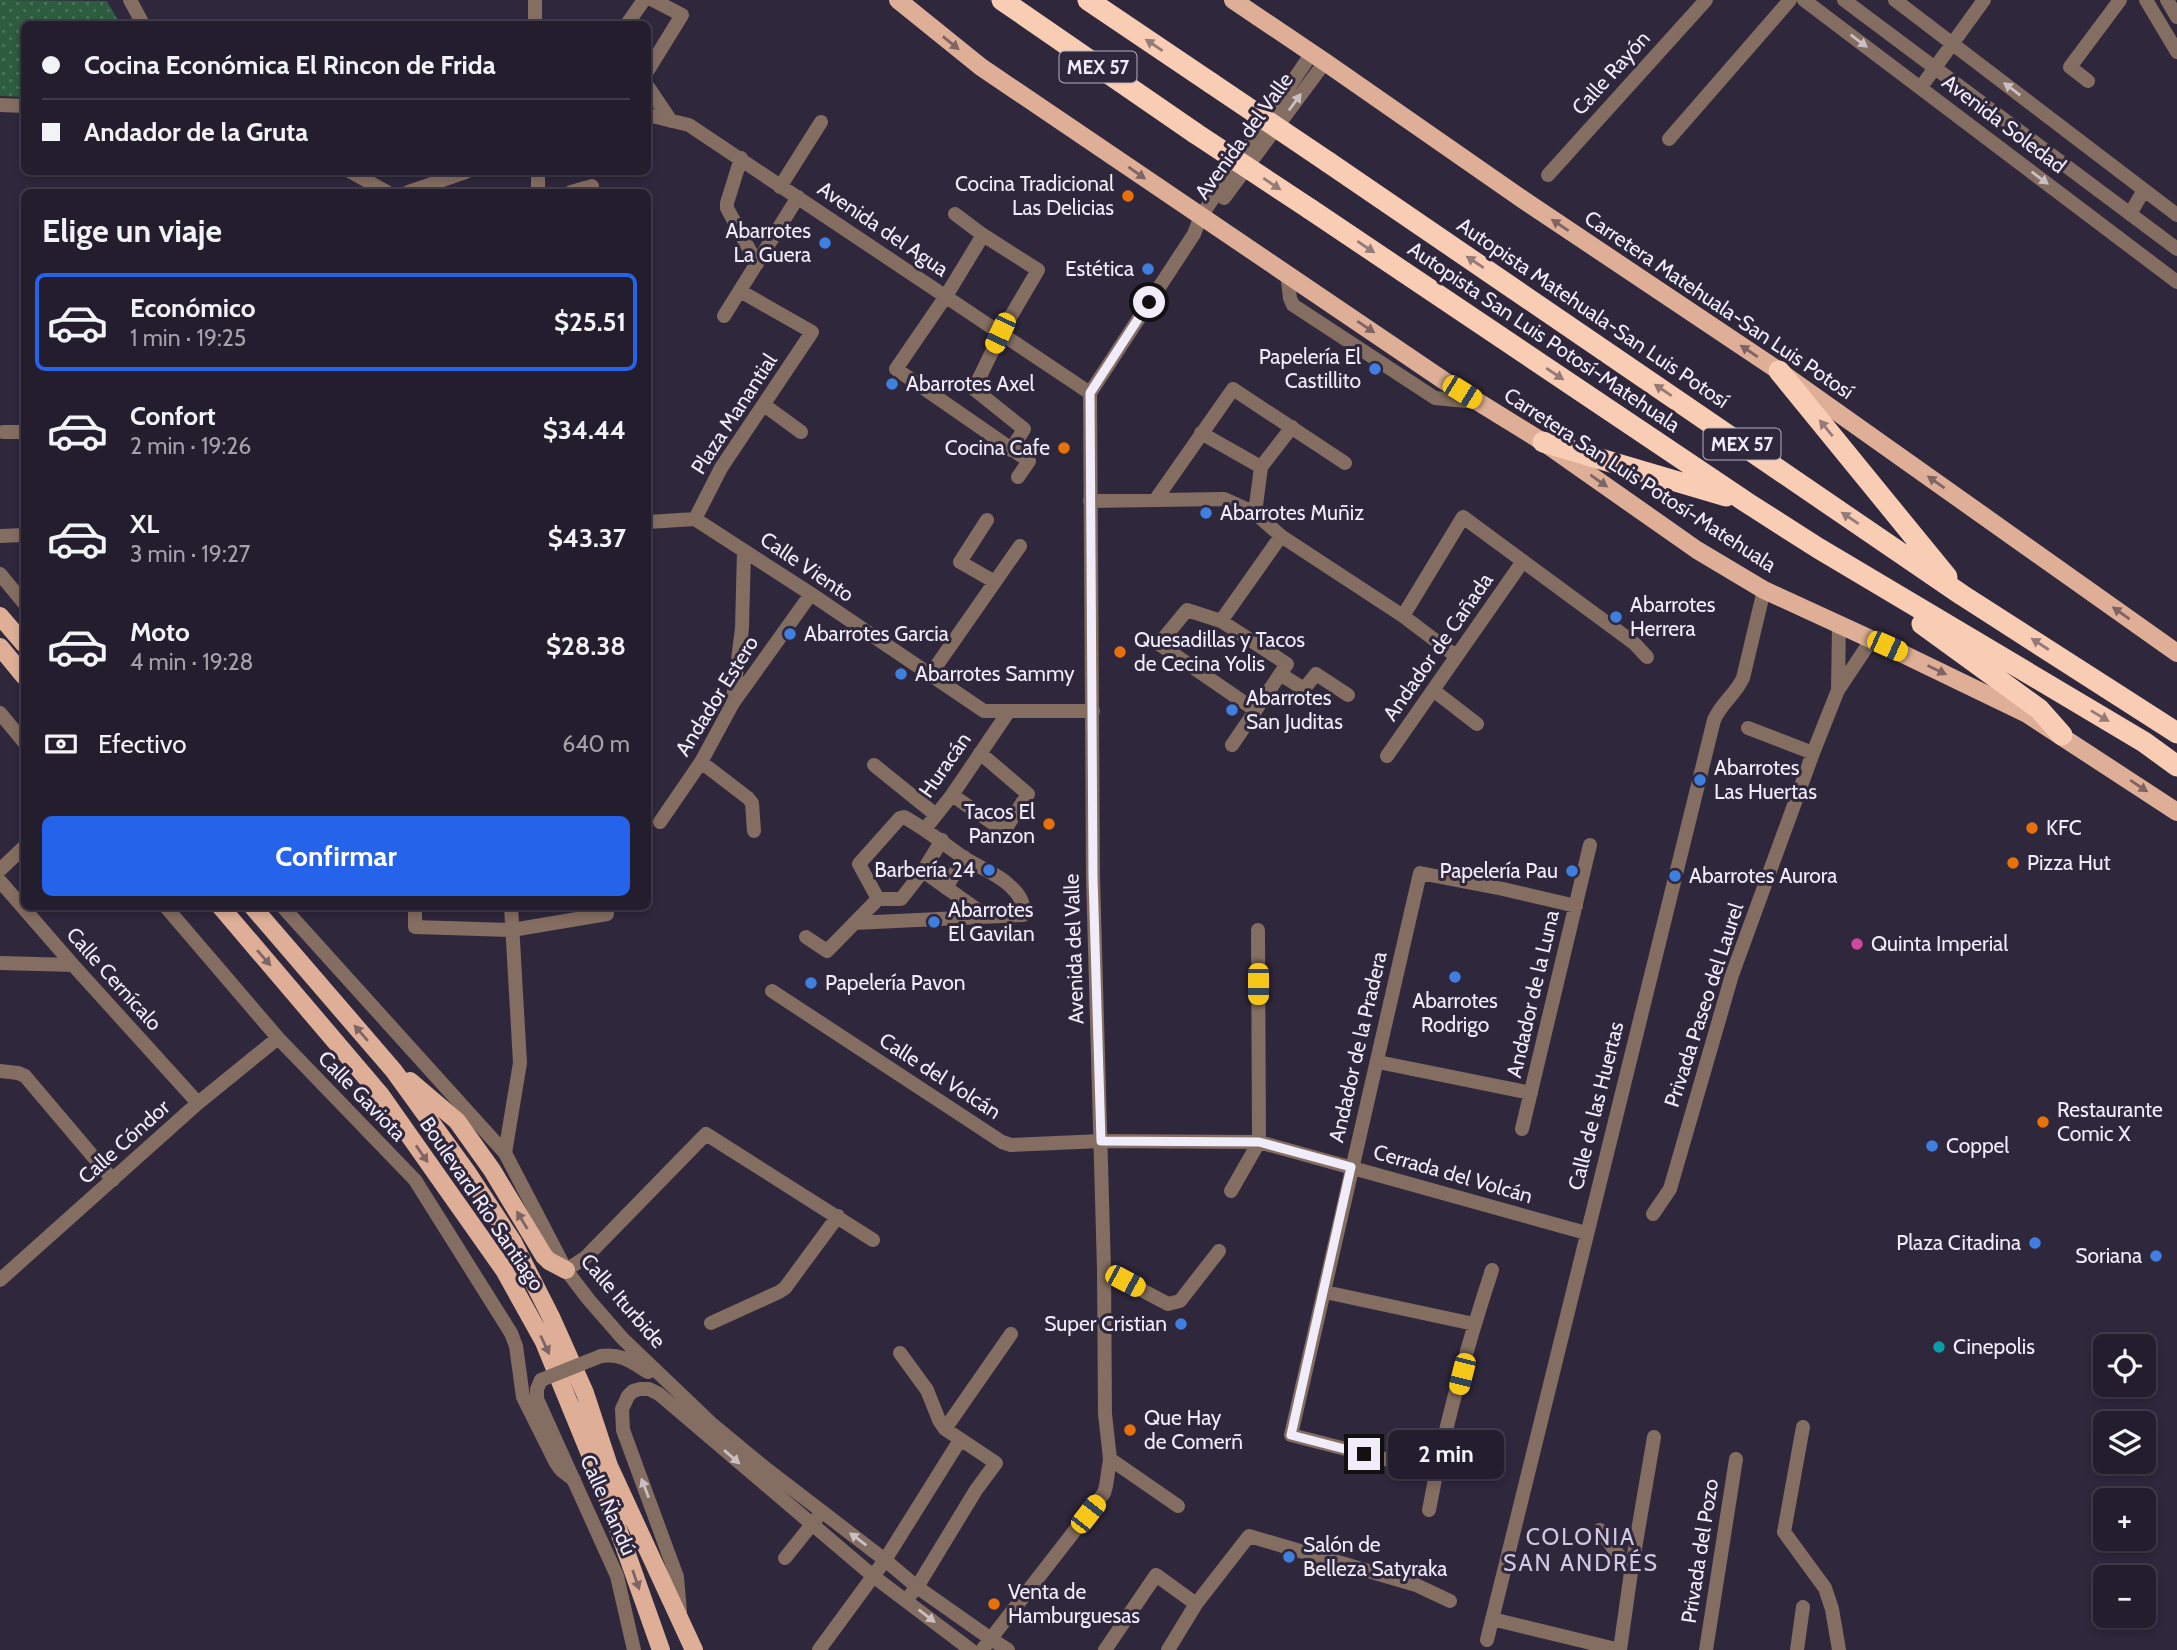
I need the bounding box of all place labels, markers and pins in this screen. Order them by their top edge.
place label: Cocina Tradicional Las Delicias [955,171,1114,220]
marker: Cocina Tradicional Las Delicias [1120,188,1136,204]
place label: Abarrotes La Guera [725,218,811,267]
marker: Abarrotes La Guera [817,235,833,251]
place label: Estética [1065,256,1134,281]
marker: Estética [1140,261,1156,277]
place label: Papelería El Castillito [1259,344,1361,393]
marker: Papelería El Castillito [1367,361,1383,377]
place label: Abarrotes Axel [906,371,1035,396]
marker: Abarrotes Axel [884,376,900,392]
place label: Cocina Cafe [945,435,1050,460]
marker: Cocina Cafe [1056,440,1072,456]
place label: Abarrotes Muñiz [1220,500,1364,525]
marker: Abarrotes Muñiz [1198,505,1214,521]
place label: Abarrotes Herrera [1630,592,1716,641]
marker: Abarrotes Herrera [1608,609,1624,625]
place label: Abarrotes Garcia [804,621,949,646]
marker: Abarrotes Garcia [782,626,798,642]
place label: Quesadillas y Tacos de Cecina Yolis [1134,627,1305,676]
marker: Quesadillas y Tacos de Cecina Yolis [1112,644,1128,660]
place label: Abarrotes Sammy [915,661,1075,686]
marker: Abarrotes Sammy [893,666,909,682]
place label: Abarrotes San Juditas [1246,685,1343,734]
marker: Abarrotes San Juditas [1224,702,1240,718]
place label: Abarrotes Las Huertas [1714,755,1817,804]
marker: Abarrotes Las Huertas [1692,772,1708,788]
place label: Tacos El Panzon [964,799,1035,848]
place label: KFC [2046,815,2082,840]
marker: Tacos El Panzon [1041,816,1057,832]
marker: KFC [2024,820,2040,836]
place label: Pizza Hut [2027,850,2111,875]
marker: Pizza Hut [2005,855,2021,871]
place label: Barbería 24 [874,857,975,882]
place label: Papelería Pau [1439,858,1558,883]
marker: Barbería 24 [981,862,997,878]
marker: Papelería Pau [1564,863,1580,879]
place label: Abarrotes Aurora [1689,863,1837,888]
marker: Abarrotes Aurora [1667,868,1683,884]
place label: Abarrotes El Gavilan [948,897,1035,946]
marker: Abarrotes El Gavilan [926,914,942,930]
place label: Quinta Imperial [1871,931,2008,956]
marker: Quinta Imperial [1849,936,1865,952]
marker: Abarrotes Rodrigo [1447,969,1463,985]
place label: Papelería Pavon [825,970,966,995]
marker: Papelería Pavon [803,975,819,991]
place label: Abarrotes Rodrigo [1412,988,1498,1037]
place label: Restaurante Comic X [2057,1097,2163,1146]
marker: Restaurante Comic X [2035,1114,2051,1130]
place label: Coppel [1946,1133,2009,1158]
marker: Coppel [1924,1138,1940,1154]
place label: Plaza Citadina [1896,1230,2021,1255]
marker: Plaza Citadina [2027,1235,2043,1251]
place label: Soriana [2075,1243,2142,1268]
marker: Soriana [2148,1248,2164,1264]
place label: Super Cristian [1044,1311,1167,1336]
marker: Super Cristian [1173,1316,1189,1332]
place label: Cinepolis [1953,1334,2035,1359]
marker: Cinepolis [1931,1339,1947,1355]
place label: Que Hay de Comerñ [1144,1405,1243,1454]
marker: Que Hay de Comerñ [1122,1422,1138,1438]
place label: Salón de Belleza Satyraka [1303,1532,1447,1581]
marker: Salón de Belleza Satyraka [1281,1549,1297,1565]
place label: Venta de Hamburguesas [1008,1579,1140,1628]
marker: Venta de Hamburguesas [986,1596,1002,1612]

